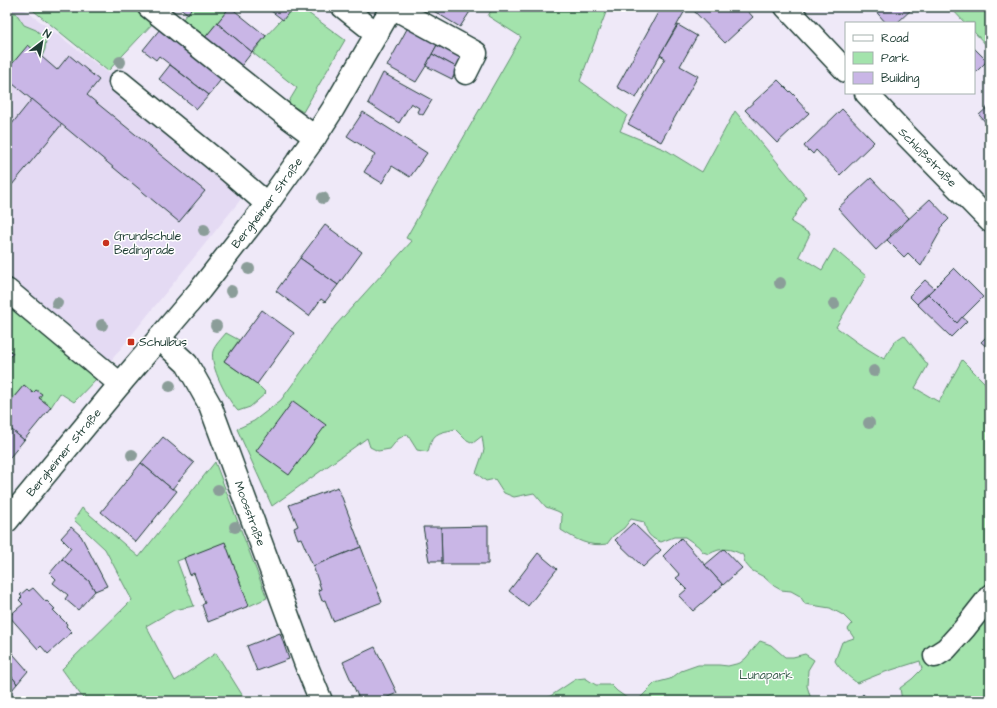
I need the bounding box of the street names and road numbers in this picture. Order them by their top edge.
street label: Schloßstraße [895,124,961,191]
street label: Bergheimer Straße [227,153,307,252]
street label: Bergheimer Straße [22,404,105,500]
street label: Moosstraße [230,479,270,549]

